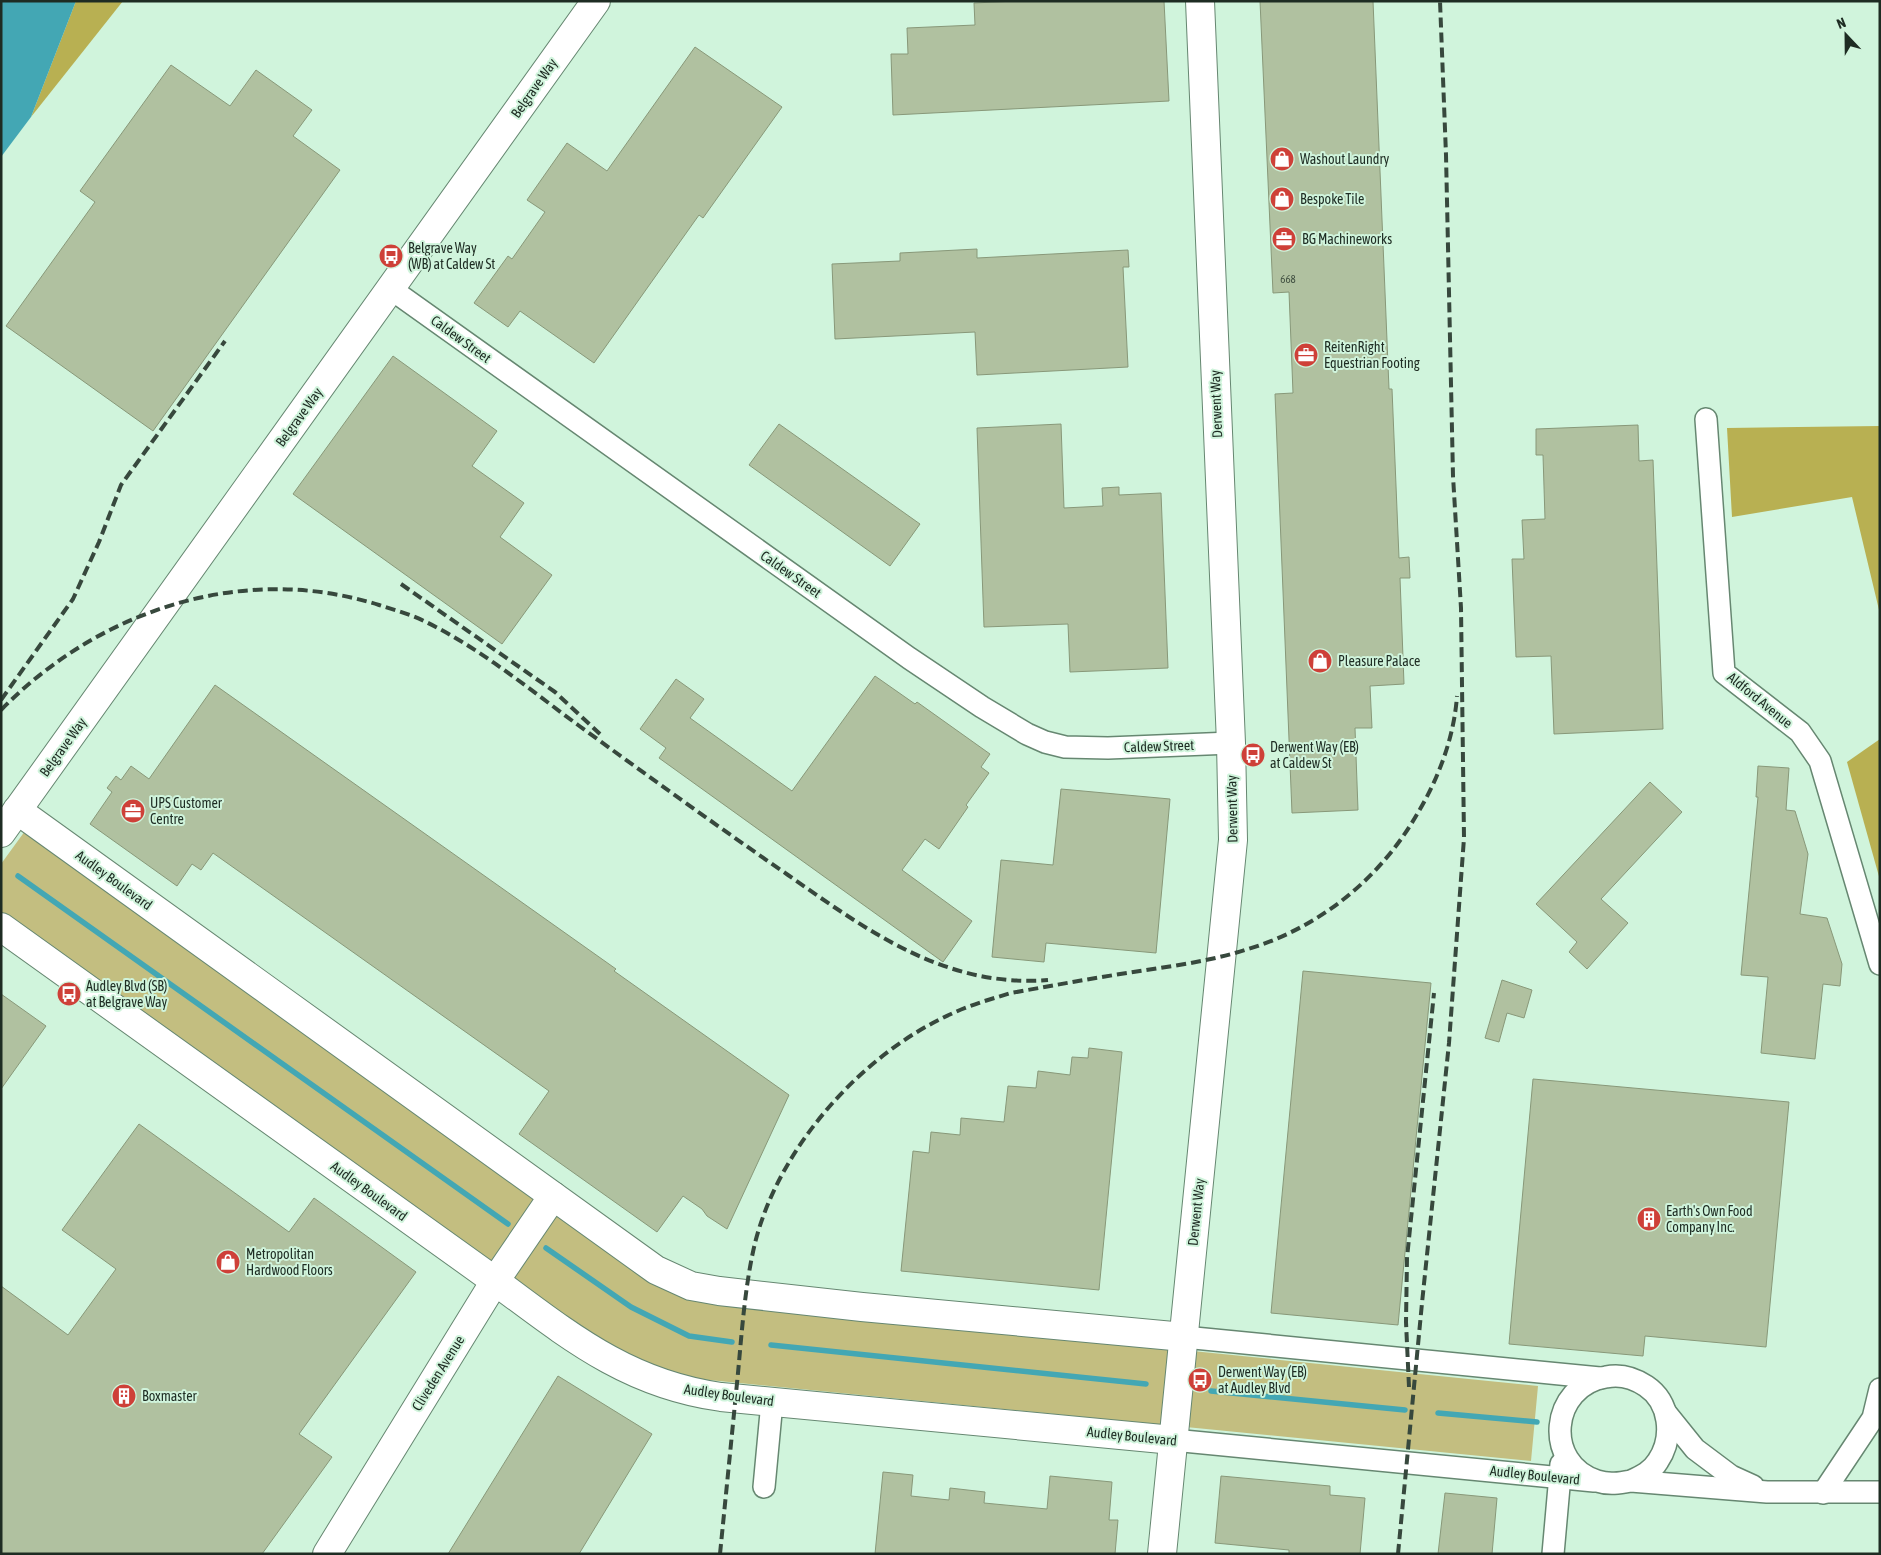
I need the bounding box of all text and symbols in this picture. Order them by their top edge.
north arrow [1821,10,1871,60]
text: N [1834,14,1848,32]
street label: Belgrave Way [508,55,560,121]
shop icon: Washout Laundry [1269,146,1295,172]
place label: Washout Laundry [1300,151,1390,167]
shop icon: Bespoke Tile [1269,186,1295,212]
place label: Bespoke Tile [1300,191,1364,207]
office icon: BG Machineworks [1271,226,1297,252]
place label: BG Machineworks [1302,231,1392,247]
place label: Belgrave Way (WB) at Caldew St [408,240,495,272]
bus stop icon: Belgrave Way (WB) at Caldew St [378,243,404,269]
house number: 668 [1280,273,1296,285]
street label: Caldew Street [428,312,494,366]
place label: ReitenRight Equestrian Footing [1324,339,1420,371]
office icon: ReitenRight Equestrian Footing [1293,342,1319,368]
street label: Derwent Way [1207,370,1225,438]
street label: Belgrave Way [272,384,326,450]
street label: Caldew Street [758,547,824,601]
shop icon: Pleasure Palace [1307,648,1333,674]
place label: Pleasure Palace [1338,653,1420,669]
street label: Aldford Avenue [1724,669,1796,731]
street label: Belgrave Way [36,714,90,780]
street label: Caldew Street [1124,737,1194,755]
place label: Derwent Way (EB) at Caldew St [1270,739,1359,771]
bus stop icon: Derwent Way (EB) at Caldew St [1240,742,1266,768]
street label: Derwent Way [1223,775,1241,843]
place label: UPS Customer Centre [150,795,223,827]
office icon: UPS Customer Centre [120,798,146,824]
street label: Audley Boulevard [73,847,155,913]
place label: Audley Blvd (SB) at Belgrave Way [86,978,167,1010]
bus stop icon: Audley Blvd (SB) at Belgrave Way [56,981,82,1007]
street label: Audley Boulevard [328,1158,410,1224]
street label: Derwent Way [1185,1177,1208,1246]
place label: Earth's Own Food Company Inc. [1666,1203,1753,1235]
building icon: Earth's Own Food Company Inc. [1636,1206,1662,1232]
place label: Metropolitan Hardwood Floors [246,1246,333,1278]
shop icon: Metropolitan Hardwood Floors [215,1249,241,1275]
street label: Cliveden Avenue [409,1332,467,1414]
place label: Derwent Way (EB) at Audley Blvd [1218,1364,1307,1396]
bus stop icon: Derwent Way (EB) at Audley Blvd [1187,1367,1213,1393]
street label: Audley Boulevard [683,1381,775,1409]
building icon: Boxmaster [111,1383,137,1409]
place label: Boxmaster [142,1388,198,1404]
street label: Audley Boulevard [1086,1423,1178,1449]
street label: Audley Boulevard [1489,1462,1581,1488]

